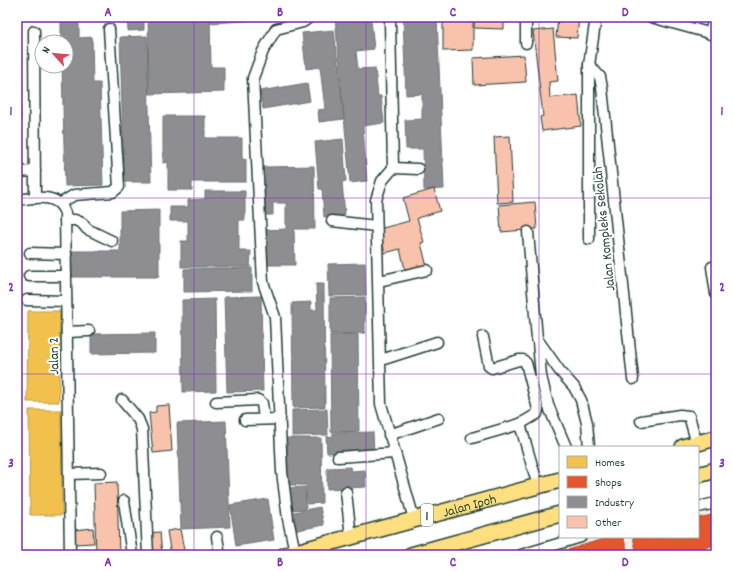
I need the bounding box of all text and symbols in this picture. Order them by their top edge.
text: A [104,4,112,23]
text: B [277,4,283,23]
text: C [450,4,457,23]
text: D [622,4,629,23]
north arrow [34,34,74,74]
text: N [39,44,55,56]
text: 1 [10,103,13,122]
text: 1 [721,103,724,122]
street label: Jalan Kompleks Sekolah [589,166,621,292]
text: 2 [8,279,14,298]
text: 2 [719,279,725,298]
street label: Jalan 2 [45,337,65,375]
legend [559,446,699,538]
text: 3 [8,455,14,474]
text: Homes [595,455,625,472]
text: 3 [719,455,725,474]
text: Shops [595,475,622,492]
street label: Jalan Ipoh [441,490,499,524]
text: Industry [595,495,635,512]
road number: 1 [421,504,433,526]
text: Other [595,515,622,532]
text: A [104,554,112,572]
text: B [277,554,283,572]
text: C [450,554,457,572]
text: D [622,554,629,572]

